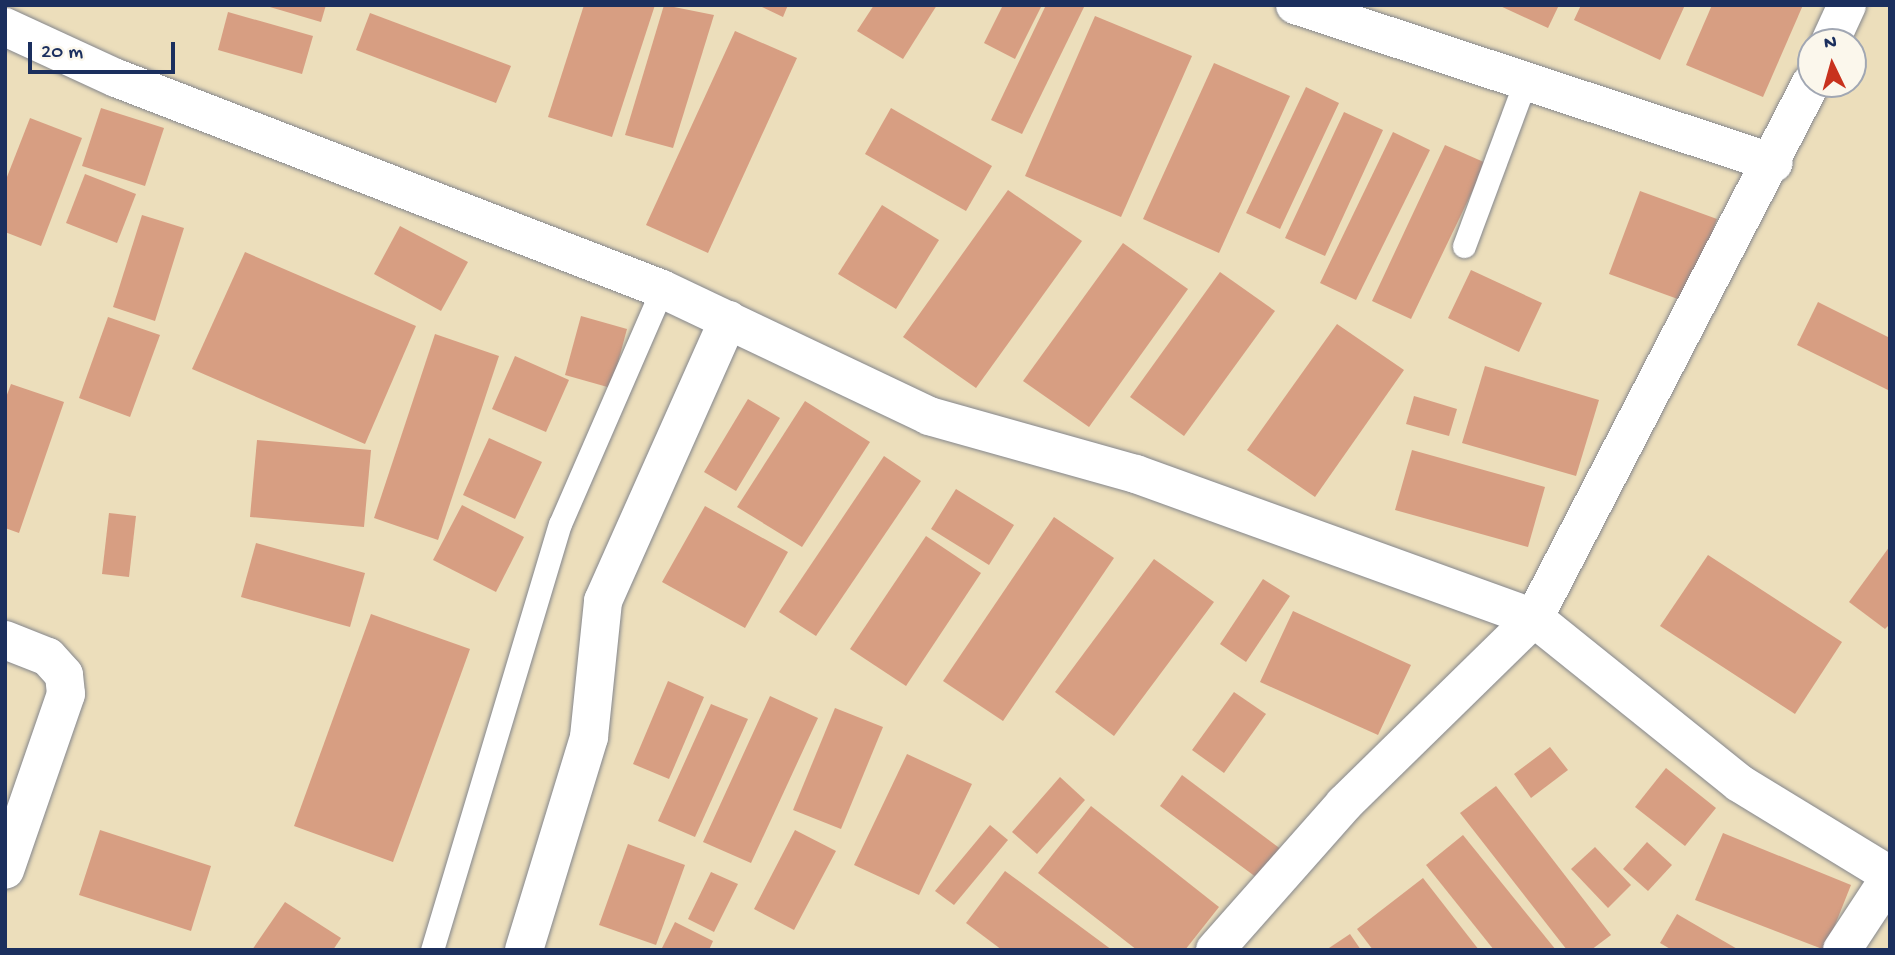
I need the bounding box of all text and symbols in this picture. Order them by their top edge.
scale bar [32,28,178,72]
north arrow [1797,28,1867,98]
text: N [1823,32,1837,56]
text: 20 m [41,41,83,66]

